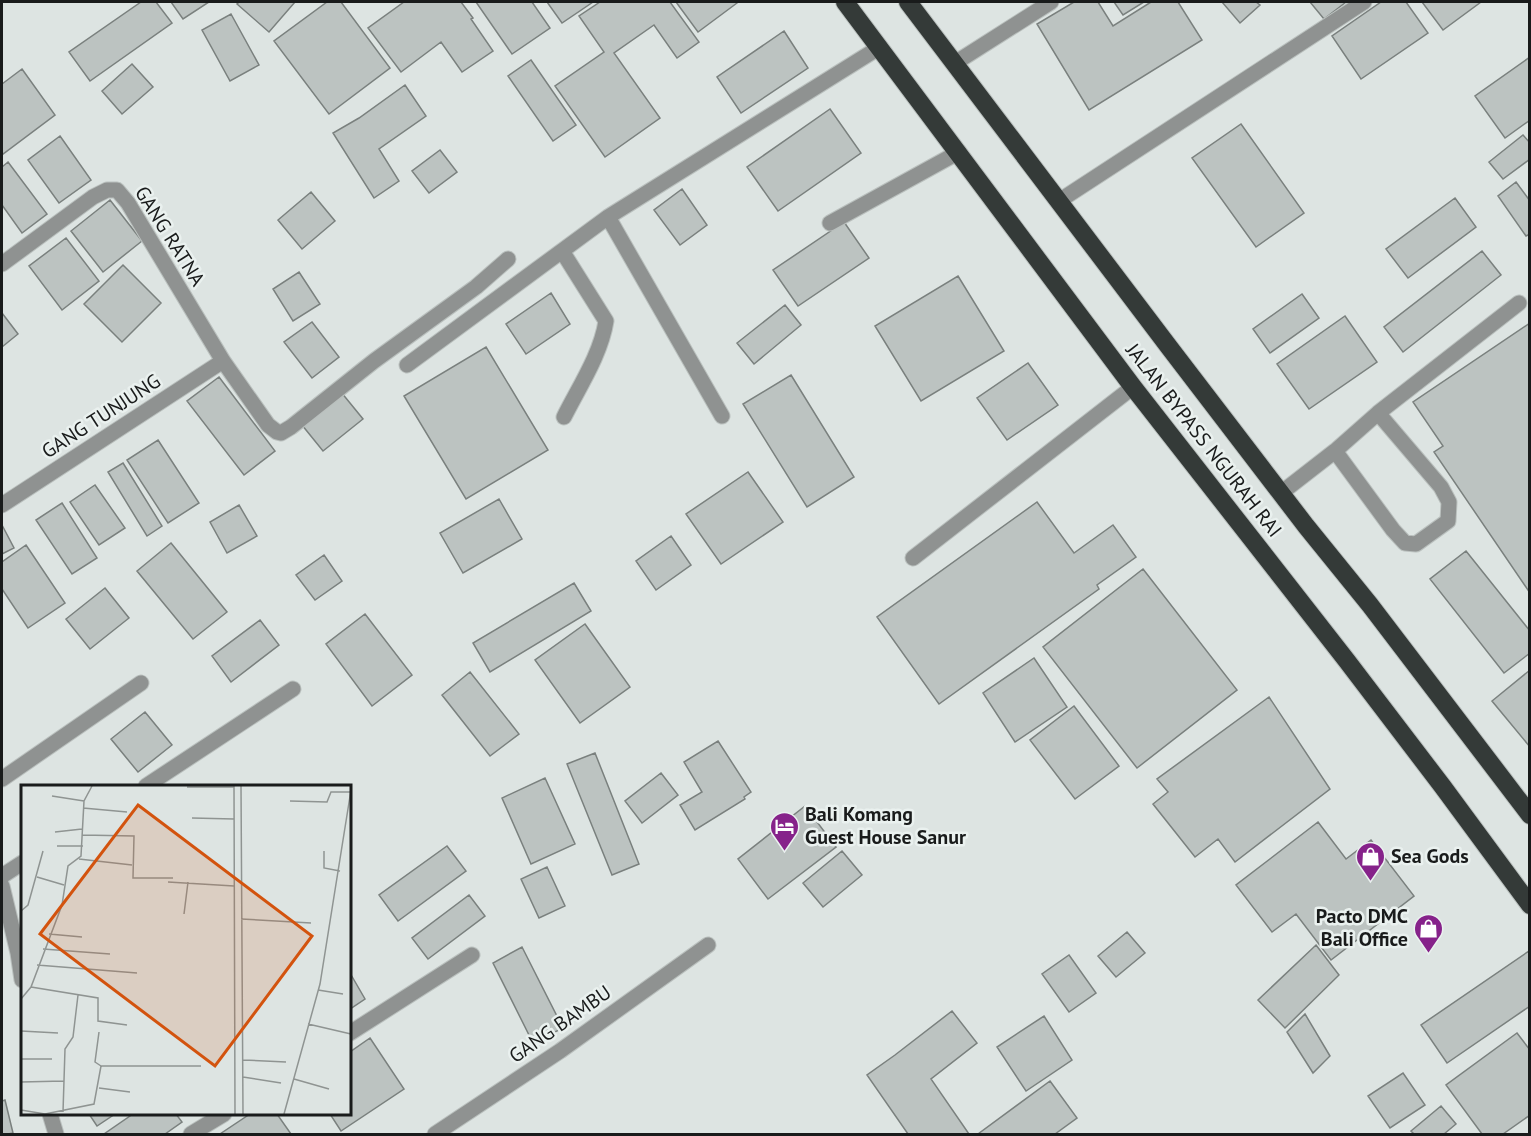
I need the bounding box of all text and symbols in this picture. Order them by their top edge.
street label: GANG RATNA [129,181,211,291]
street label: JALAN BYPASS NGURAH RAI [1120,337,1288,542]
street label: GANG TUNJUNG [37,368,165,464]
inset map [21,785,351,1115]
place label: Bali Komang Guest House Sanur [805,801,966,850]
hotel icon: Bali Komang Guest House Sanur [768,810,800,852]
shop icon: Sea Gods [1354,840,1386,882]
place label: Sea Gods [1391,843,1469,869]
place label: Pacto DMC Bali Office [1316,903,1408,952]
shop icon: Pacto DMC Bali Office [1413,912,1445,954]
street label: GANG BAMBU [504,979,616,1069]

